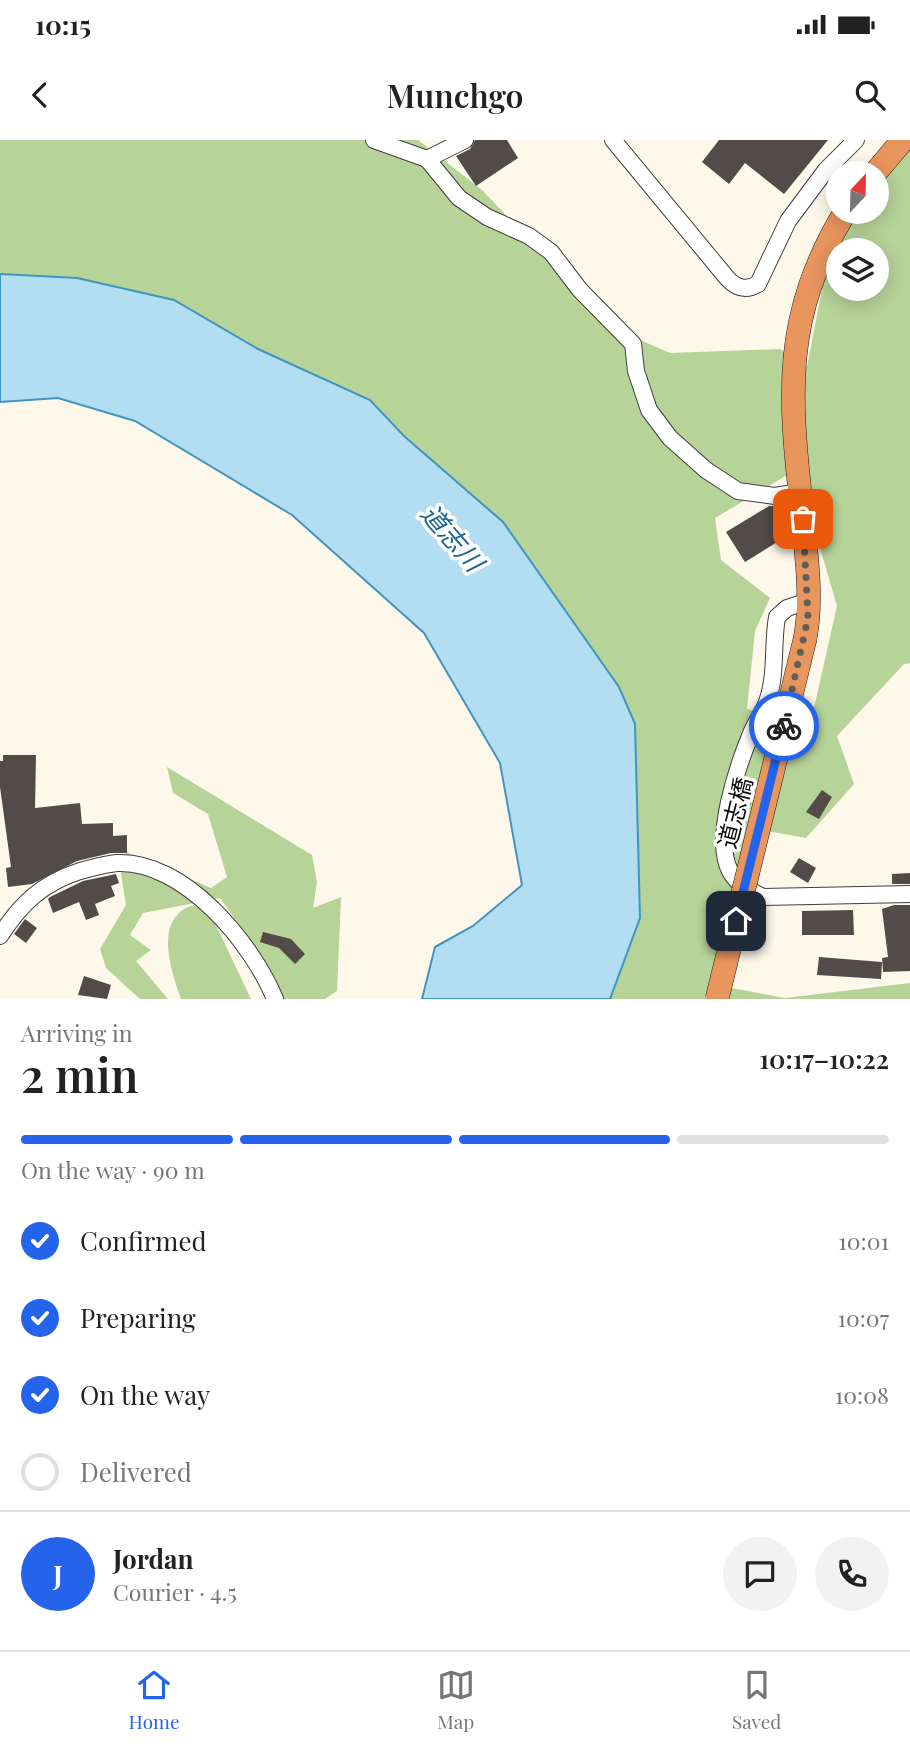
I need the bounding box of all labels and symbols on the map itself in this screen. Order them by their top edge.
north arrow [826,161,889,224]
pin [773,489,833,549]
water label: 道志川 [414,496,494,580]
courier [749,691,819,761]
street label: 道志橋 [710,774,758,851]
pin [706,891,766,951]

